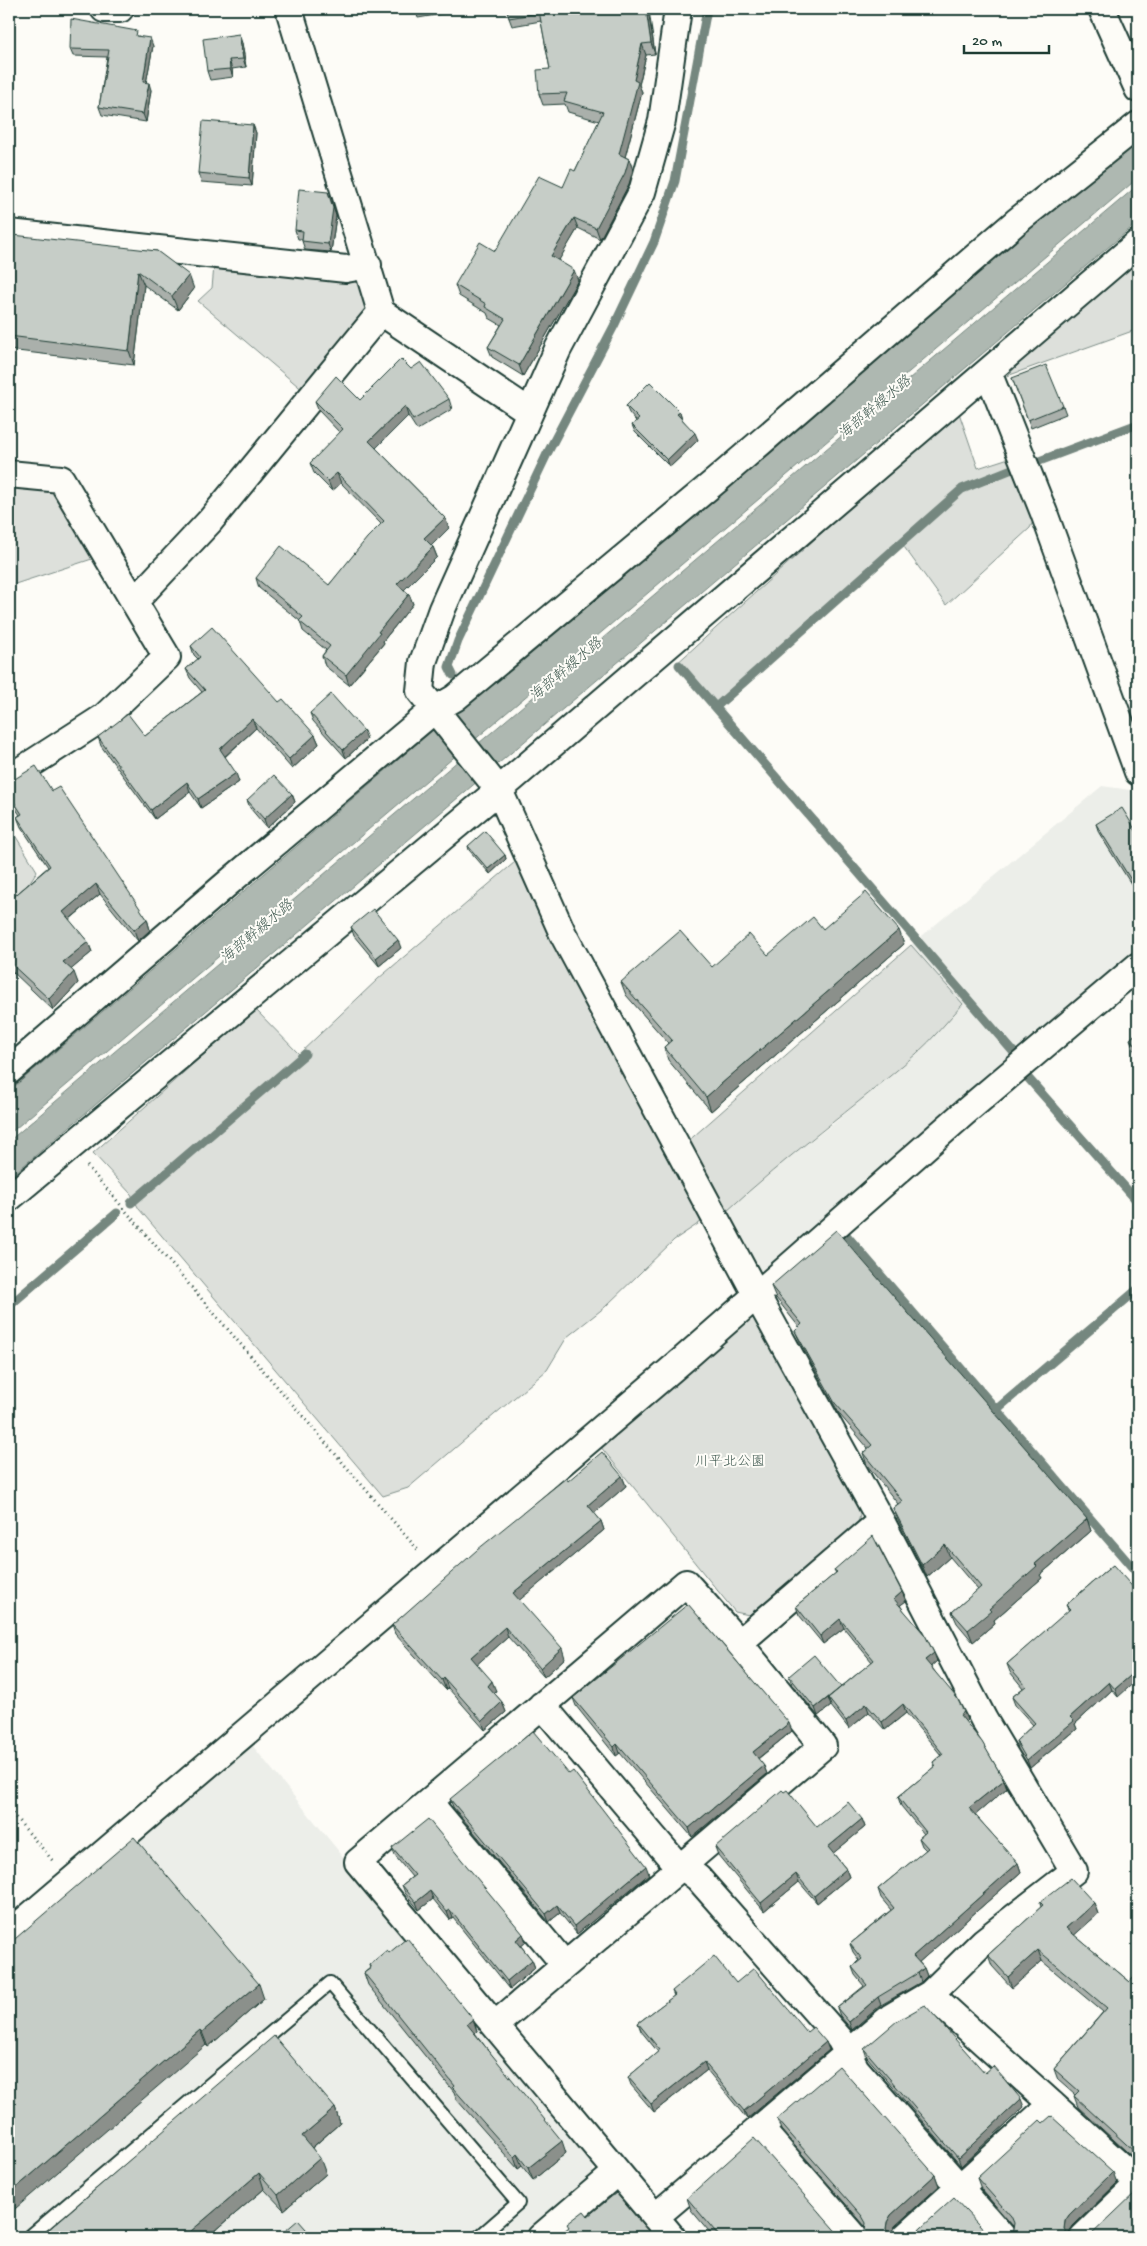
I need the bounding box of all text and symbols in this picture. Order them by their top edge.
scale bar [964,22,1050,54]
text: 20 m [972,33,1002,51]
water label: 海部幹線水路 [834,371,916,444]
water label: 海部幹線水路 [525,633,607,706]
water label: 海部幹線水路 [216,895,298,968]
park label: 川平北公園 [695,1454,765,1471]

